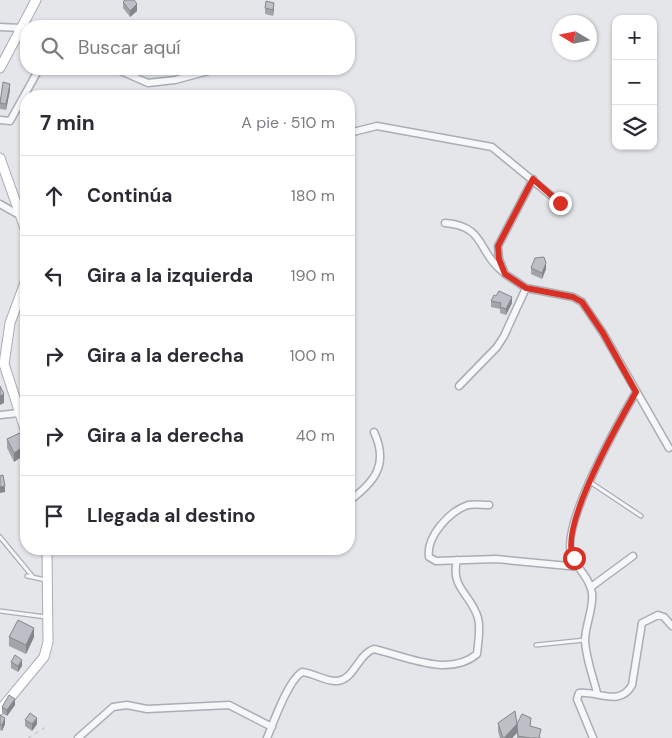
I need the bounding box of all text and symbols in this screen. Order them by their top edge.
north arrow [552,15,597,60]
map controls [612,15,657,150]
button: + [612,15,657,60]
search box [20,20,355,75]
icon: search [38,34,66,62]
text: Buscar aquí [78,35,181,60]
button: − [612,60,657,105]
button: layers [612,105,657,150]
text: 7 min [40,109,95,137]
text: A pie · 510 m [241,112,335,133]
icon: ahead [40,182,68,210]
text: Continúa [87,183,172,208]
text: 180 m [291,185,335,206]
route end [549,192,572,215]
icon: left [40,262,68,290]
text: Gira a la izquierda [87,263,253,288]
text: 190 m [291,265,335,286]
icon: right [40,342,68,370]
text: Gira a la derecha [87,343,244,368]
text: 100 m [290,345,335,366]
icon: right [40,422,68,450]
text: Gira a la derecha [87,423,244,448]
text: 40 m [296,425,335,446]
icon: arrive [40,502,68,530]
text: Llegada al destino [87,503,256,528]
route start [563,547,586,570]

